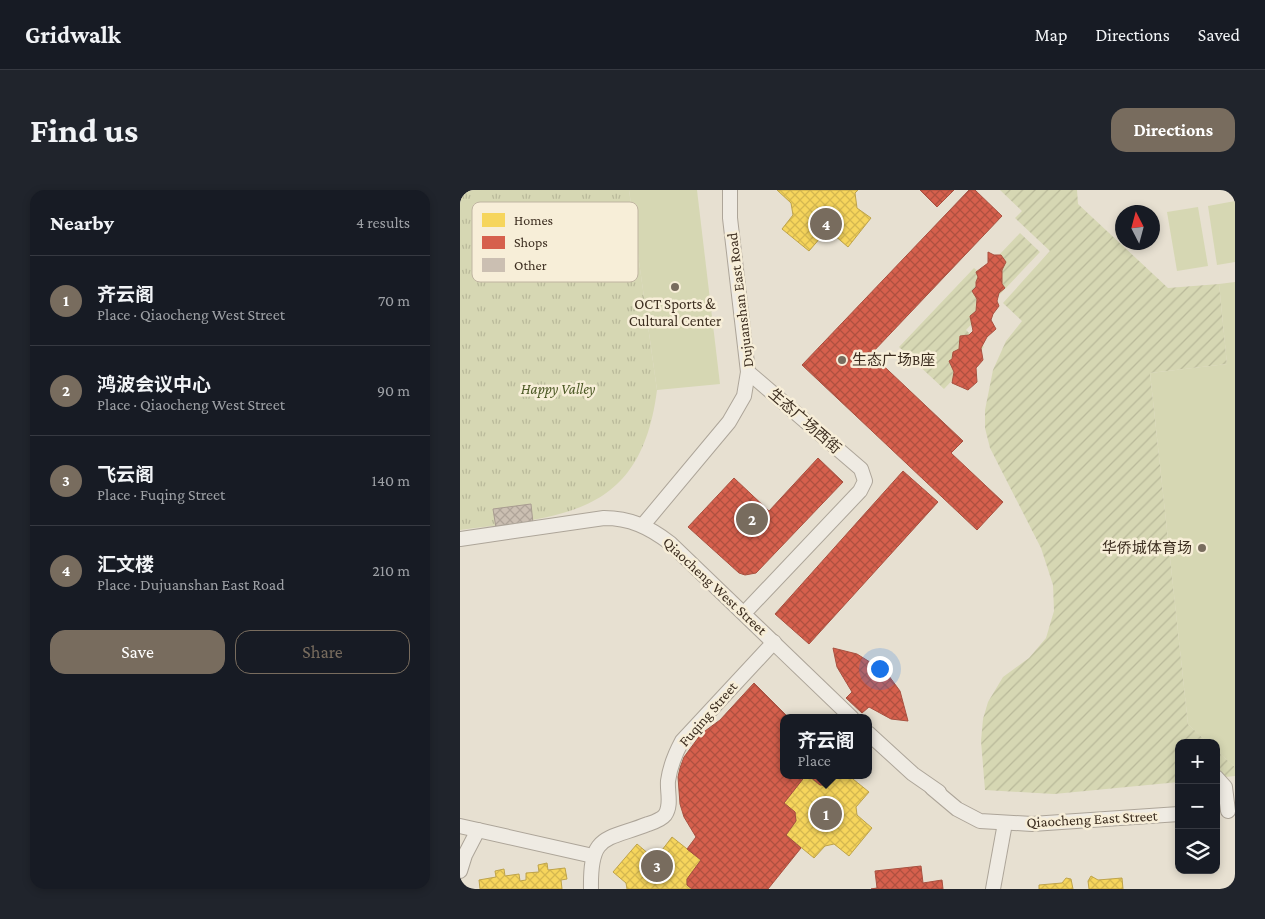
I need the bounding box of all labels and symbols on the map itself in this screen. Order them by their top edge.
legend [472,202,638,282]
pin: 4 [810,205,842,243]
north arrow [1115,205,1160,250]
text: Homes [514,212,553,228]
street label: Dujuanshan East Road [724,232,757,368]
text: Shops [514,234,548,250]
text: Other [514,257,547,273]
marker: OCT Sports & Cultural Center [669,281,681,293]
place label: OCT Sports & Cultural Center [629,296,722,329]
place label: 生态广场B座 [852,352,935,368]
marker: 生态广场B座 [836,354,848,366]
park label: Happy Valley [521,381,595,398]
street label: 生态广场西街 [766,385,844,457]
pin: 2 [736,500,768,538]
street label: Qiaocheng West Street [659,534,771,640]
place label: 华侨城体育场 [1102,539,1192,556]
marker: 华侨城体育场 [1196,542,1208,554]
your location [867,656,893,682]
street label: Fuqing Street [676,678,742,750]
pin: 1 [810,795,842,833]
street label: Qiaocheng East Street [1026,808,1159,831]
pin: 3 [641,847,673,885]

